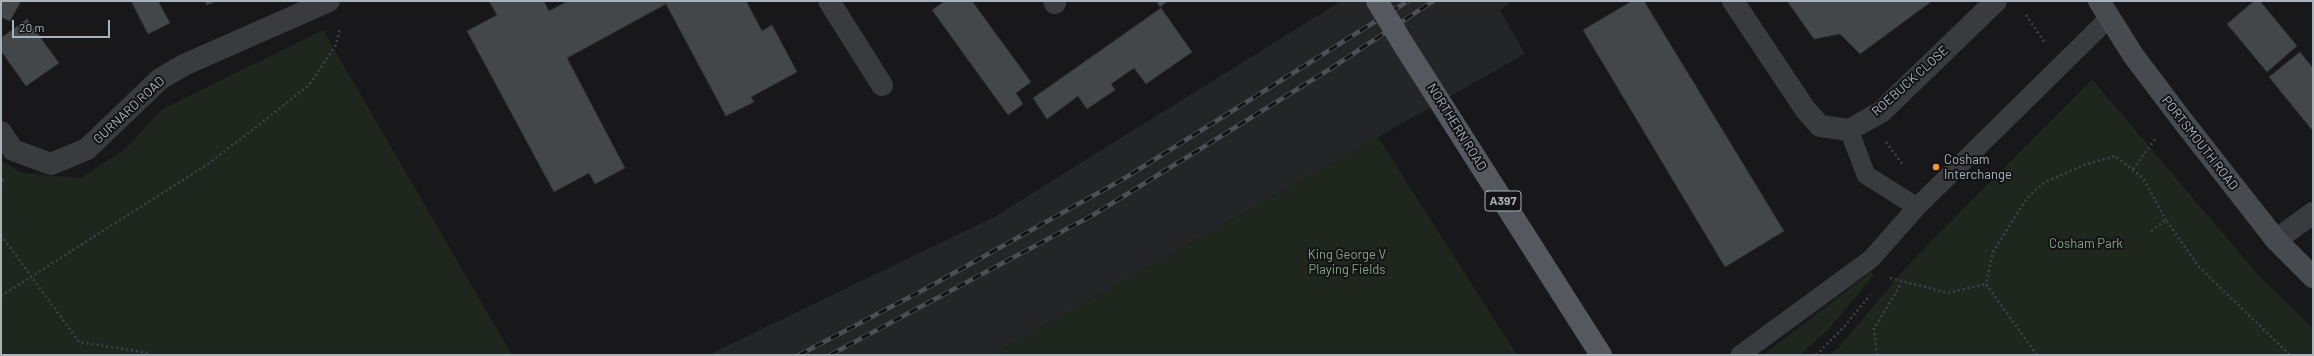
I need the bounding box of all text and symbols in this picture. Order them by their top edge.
scale bar [14,12,112,38]
text: 20 m [19,20,45,34]
street label: ROEBUCK CLOSE [1869,43,1951,119]
street label: GURNARD ROAD [90,73,168,147]
street label: NORTHERN ROAD [1424,81,1490,173]
street label: PORTSMOUTH ROAD [2158,93,2242,193]
place label: Cosham Interchange [1944,152,2012,183]
marker: Cosham Interchange [1931,162,1941,172]
road number: A397 [1485,191,1521,211]
park label: Cosham Park [2049,236,2123,252]
park label: King George V Playing Fields [1308,247,1386,278]

